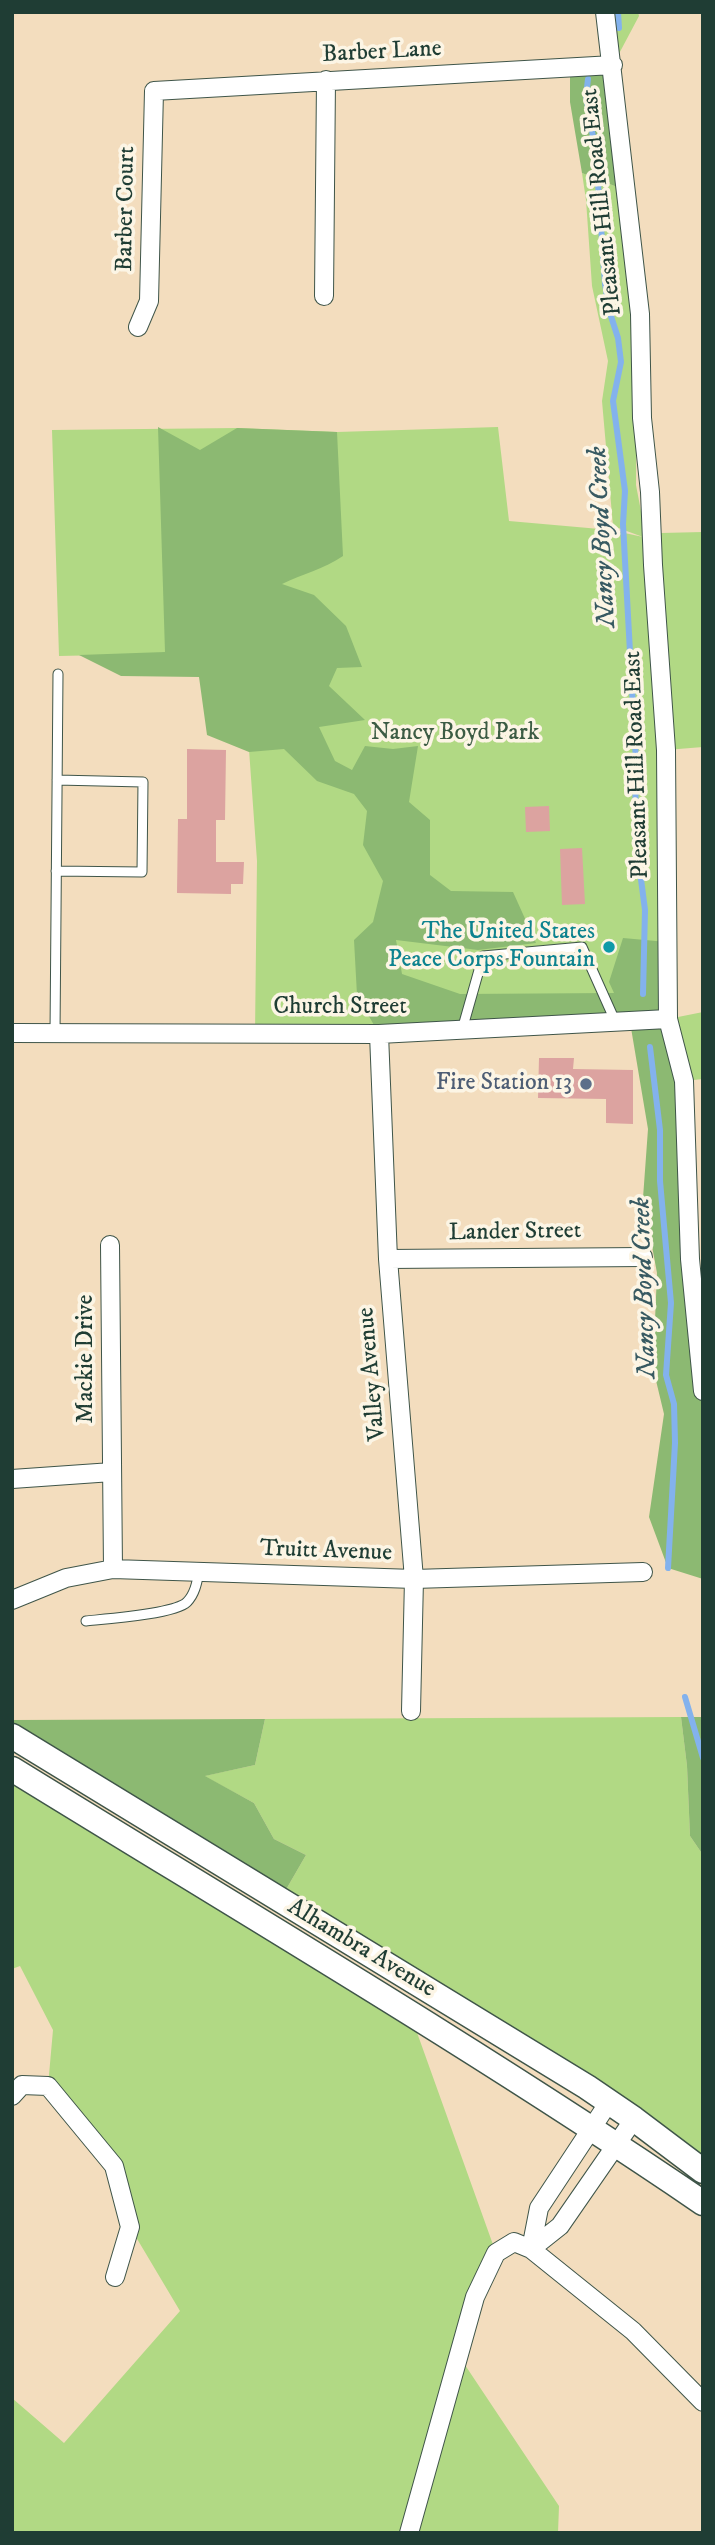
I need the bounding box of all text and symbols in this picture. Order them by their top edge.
street label: Barber Lane [322,35,442,71]
street label: Pleasant Hill Road East [577,87,629,317]
street label: Barber Court [112,146,142,272]
water label: Nancy Boyd Creek [584,446,624,628]
street label: Pleasant Hill Road East [620,650,656,880]
park label: Nancy Boyd Park [371,720,539,748]
place label: The United States Peace Corps Fountain [388,919,595,975]
marker: The United States Peace Corps Fountain [601,939,617,955]
street label: Church Street [273,994,407,1022]
place label: Fire Station 13 [436,1070,572,1098]
marker: Fire Station 13 [578,1076,594,1092]
water label: Nancy Boyd Creek [627,1197,665,1379]
street label: Lander Street [448,1217,582,1249]
street label: Mackie Drive [73,1294,101,1424]
street label: Valley Avenue [353,1306,393,1442]
street label: Truitt Avenue [260,1535,392,1569]
street label: Alhambra Avenue [282,1893,440,2005]

